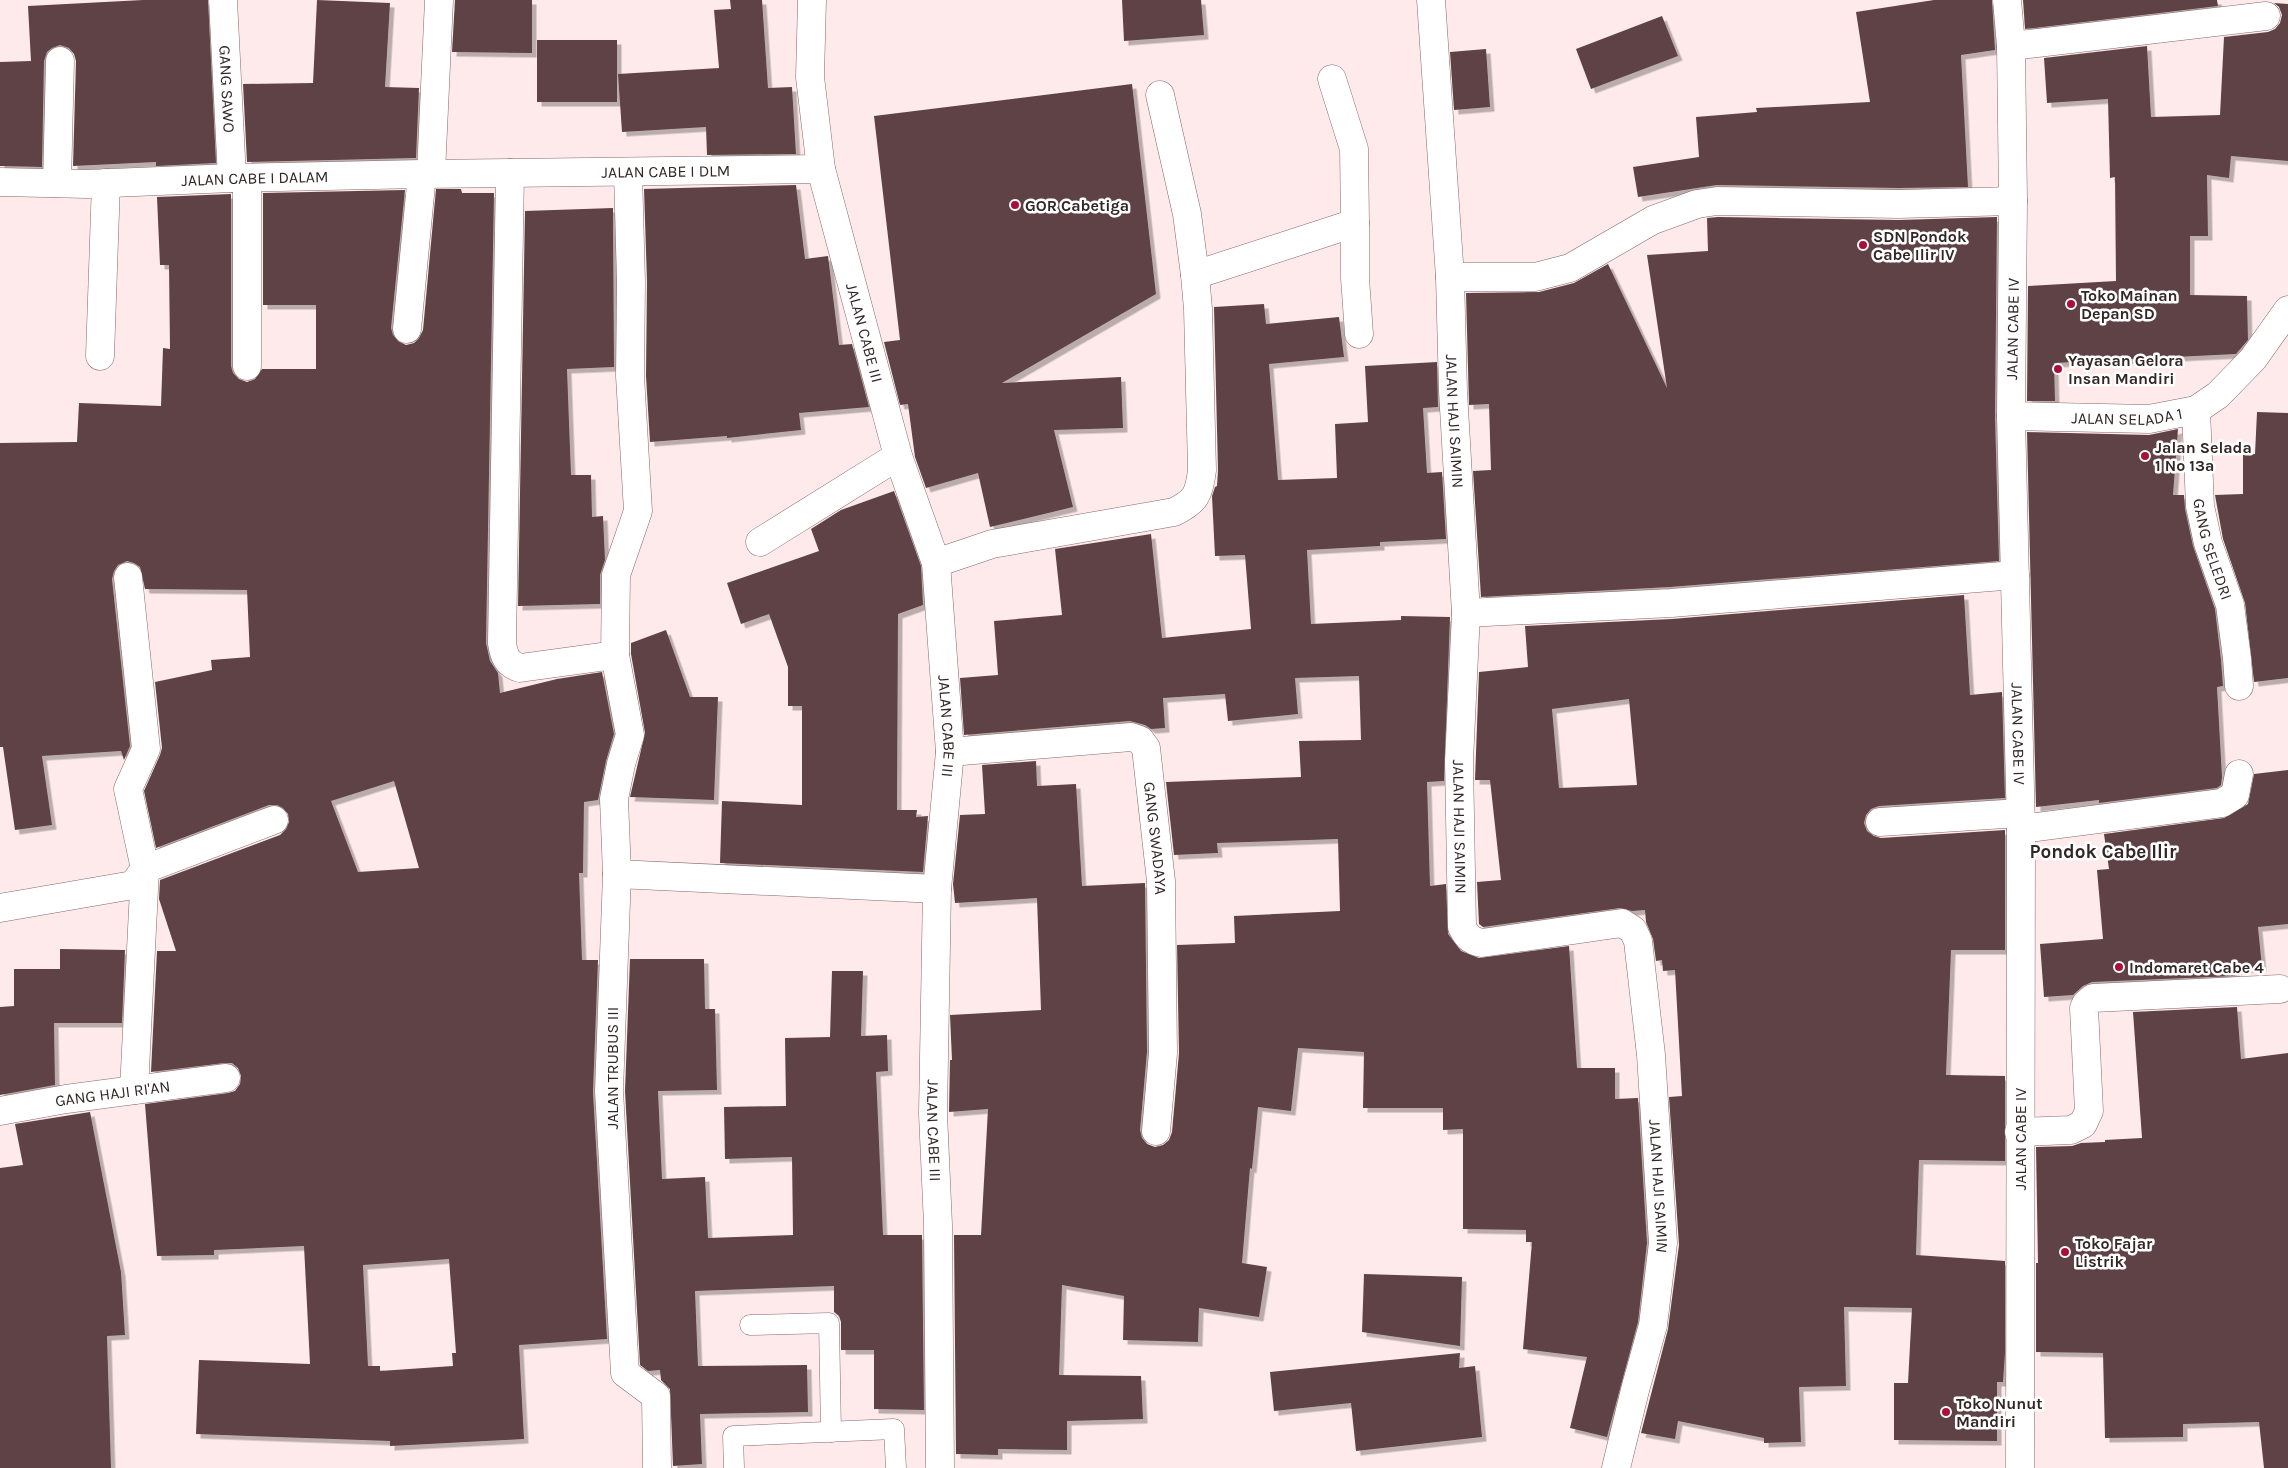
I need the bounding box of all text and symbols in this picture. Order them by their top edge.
street label: GANG SAWO [215,45,239,133]
street label: JALAN CABE I DLM [601,161,730,182]
street label: JALAN CABE I DALAM [181,167,329,190]
place label: GOR Cabetiga [1025,196,1129,215]
marker: GOR Cabetiga [1009,199,1021,211]
place label: SDN Pondok Cabe Ilir IV [1873,227,1967,264]
marker: SDN Pondok Cabe Ilir IV [1857,239,1869,251]
street label: JALAN CABE IV [2002,278,2023,380]
street label: JALAN CABE III [842,281,887,385]
place label: Toko Mainan Depan SD [2081,286,2178,323]
marker: Toko Mainan Depan SD [2065,298,2077,310]
place label: Yayasan Gelora Insan Mandiri [2068,351,2184,388]
street label: JALAN HAJI SAIMIN [1442,354,1468,489]
marker: Yayasan Gelora Insan Mandiri [2052,363,2064,375]
street label: JALAN SELADA 1 [2071,404,2184,430]
place label: Jalan Selada 1 No 13a [2155,438,2252,475]
marker: Jalan Selada 1 No 13a [2139,450,2151,462]
street label: GANG SELEDRI [2190,498,2236,602]
street label: JALAN CABE III [934,674,959,778]
street label: JALAN CABE IV [2007,682,2029,785]
street label: JALAN HAJI SAIMIN [1449,760,1470,894]
street label: GANG SWADAYA [1140,781,1170,895]
district label: Pondok Cabe Ilir [2029,841,2177,863]
place label: Indomaret Cabe 4 [2129,958,2264,977]
marker: Indomaret Cabe 4 [2113,961,2125,973]
street label: JALAN TRUBUS III [603,1007,622,1129]
street label: GANG HAJI RI'AN [54,1076,171,1111]
street label: JALAN CABE III [923,1079,945,1182]
street label: JALAN CABE IV [2011,1088,2030,1190]
street label: JALAN HAJI SAIMIN [1645,1119,1672,1254]
place label: Toko Fajar Listrik [2075,1234,2153,1271]
marker: Toko Fajar Listrik [2059,1246,2071,1258]
place label: Toko Nunut Mandiri [1956,1394,2043,1431]
marker: Toko Nunut Mandiri [1940,1406,1952,1418]

